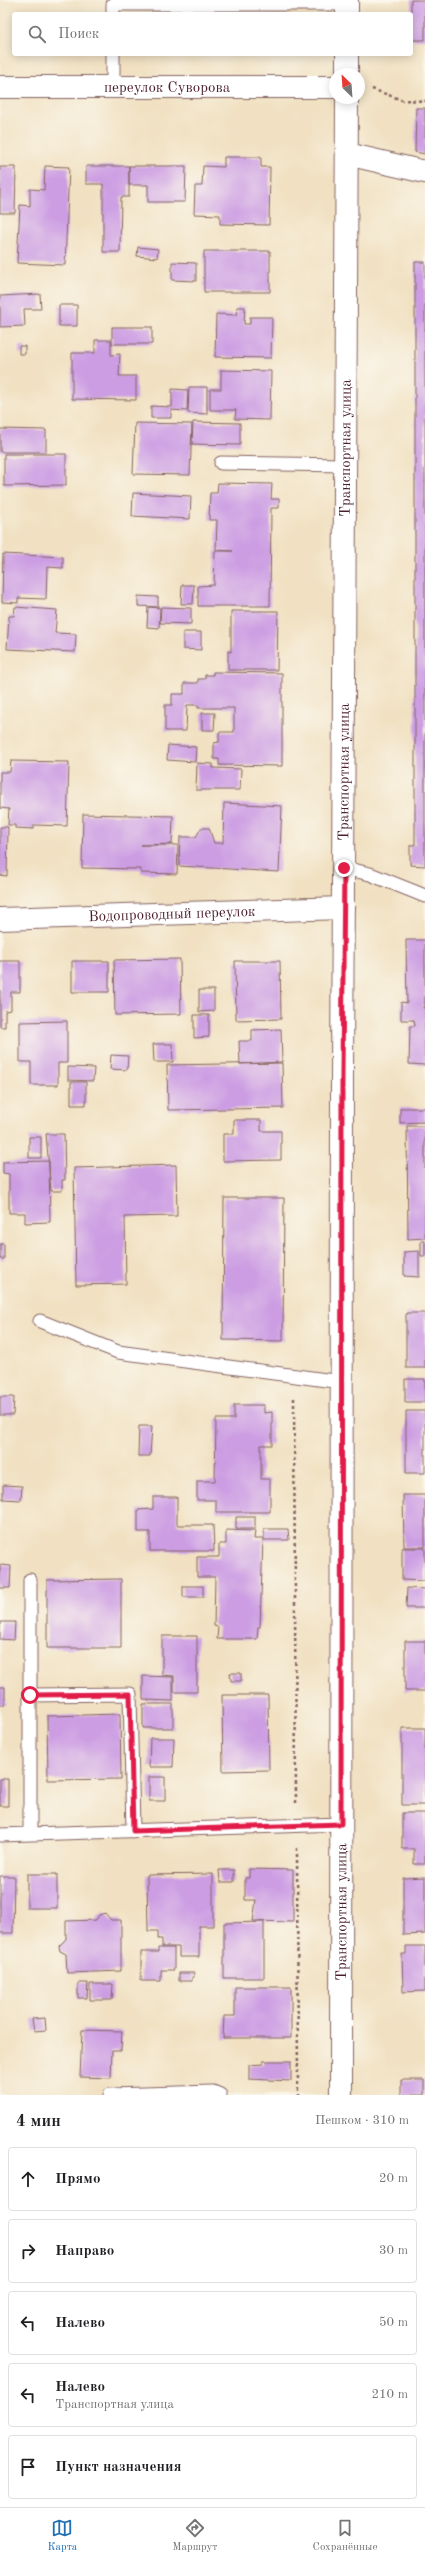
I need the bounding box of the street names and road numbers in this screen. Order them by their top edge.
street label: переулок Суворова [104,81,231,96]
street label: Транспортная улица [339,379,355,517]
street label: Транспортная улица [337,703,353,841]
street label: Водопроводный переулок [88,905,256,925]
street label: Транспортная улица [335,1843,350,1981]

